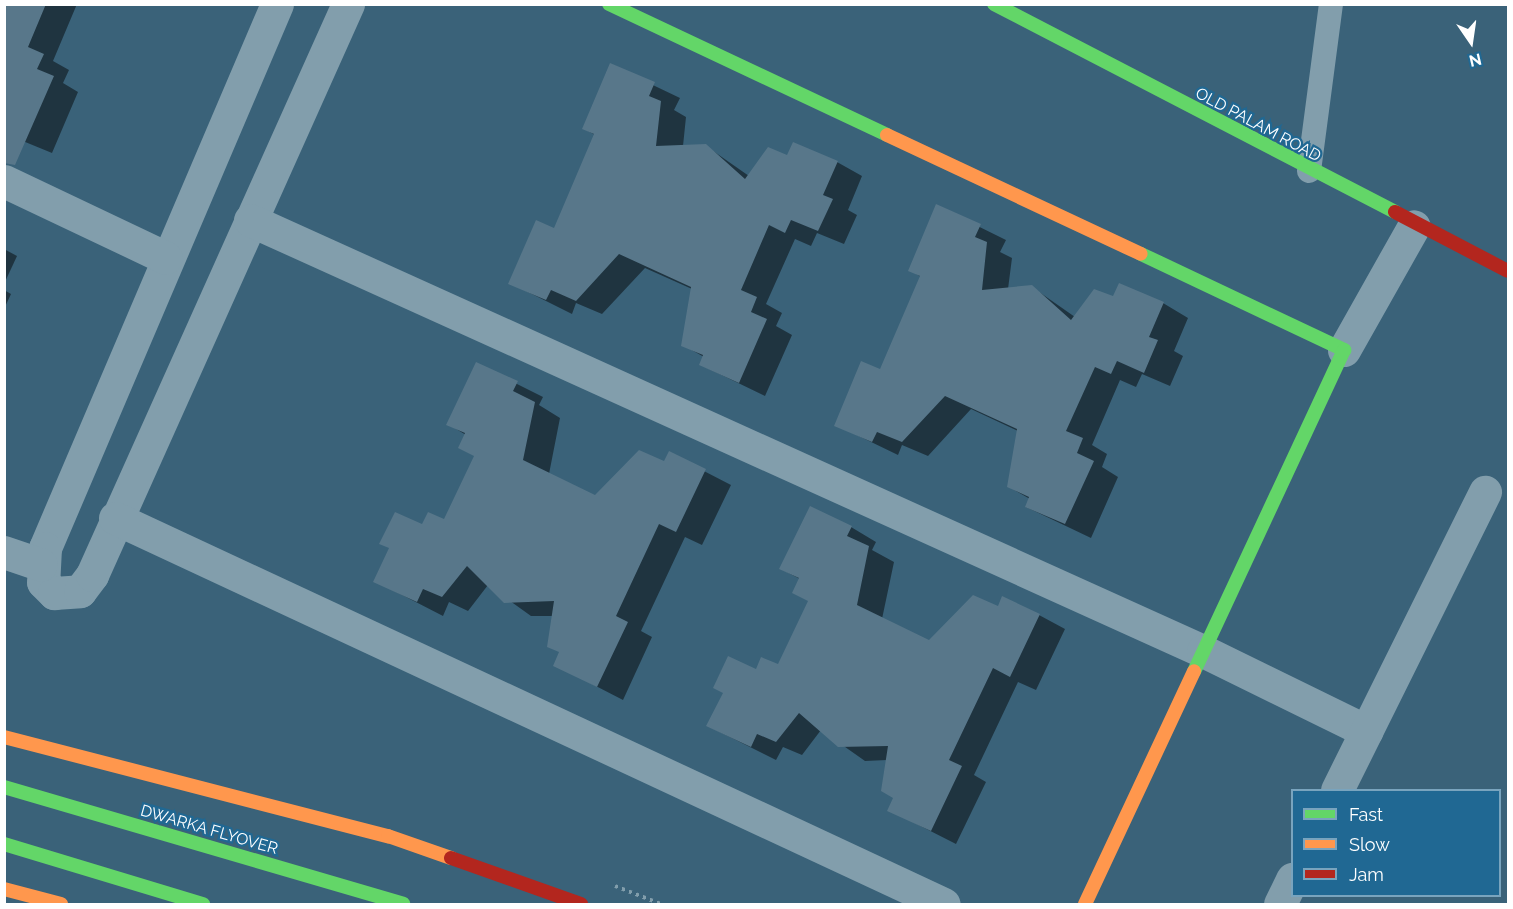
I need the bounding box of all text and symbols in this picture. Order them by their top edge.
north arrow [1441,12,1501,72]
text: N [1467,49,1483,71]
street label: OLD PALAM ROAD [1192,84,1324,166]
legend [1291,789,1501,897]
street label: DWARKA FLYOVER [138,801,280,859]
text: Fast [1349,804,1383,825]
text: Slow [1349,834,1390,855]
text: Jam [1349,864,1384,885]

